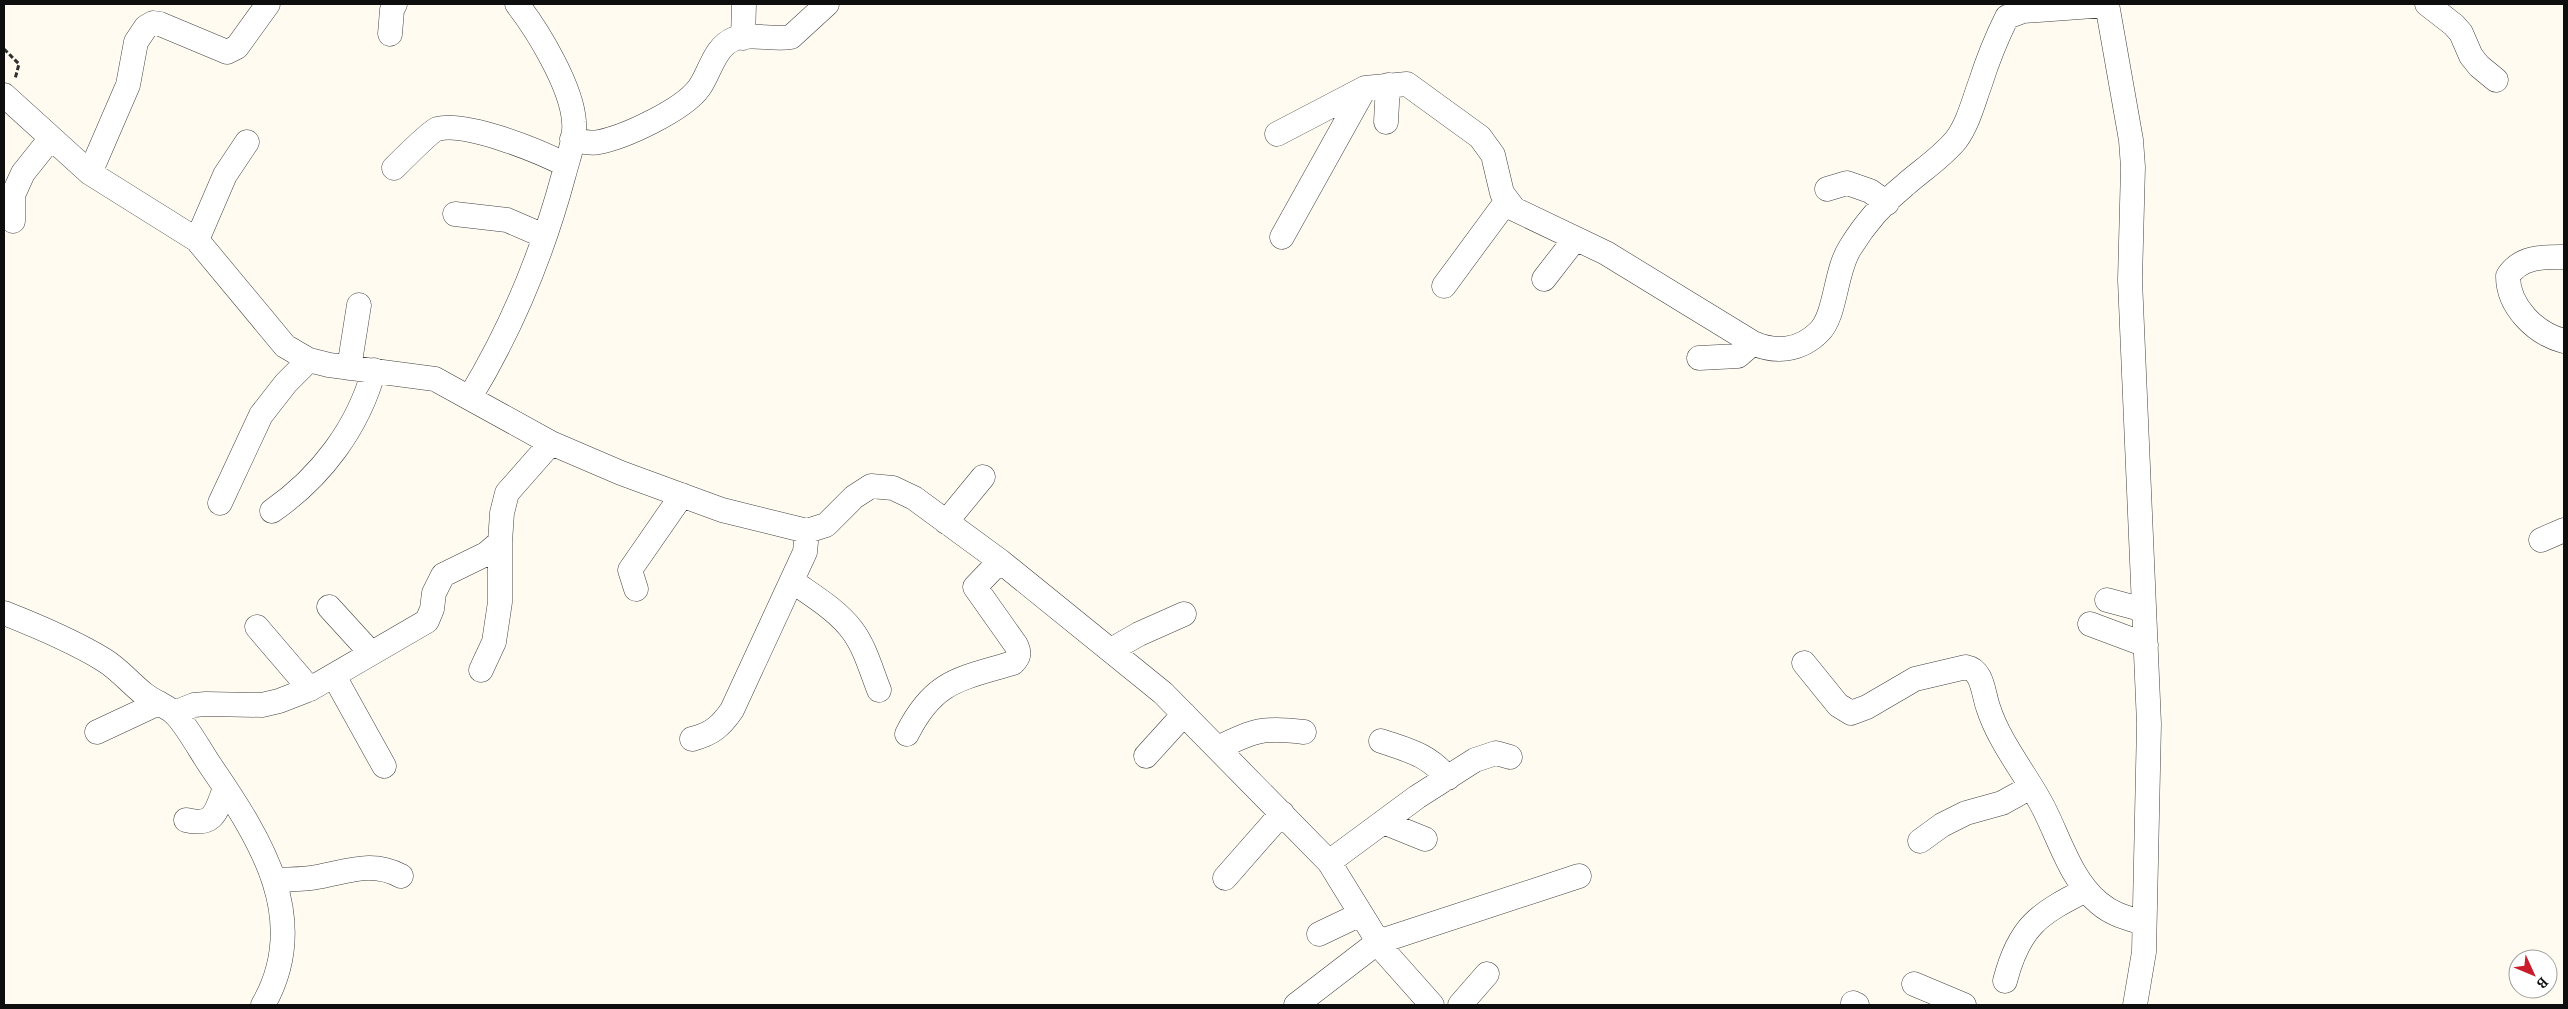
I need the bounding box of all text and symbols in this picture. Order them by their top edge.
north arrow [2508,949,2558,999]
text: B [2533,974,2553,993]

